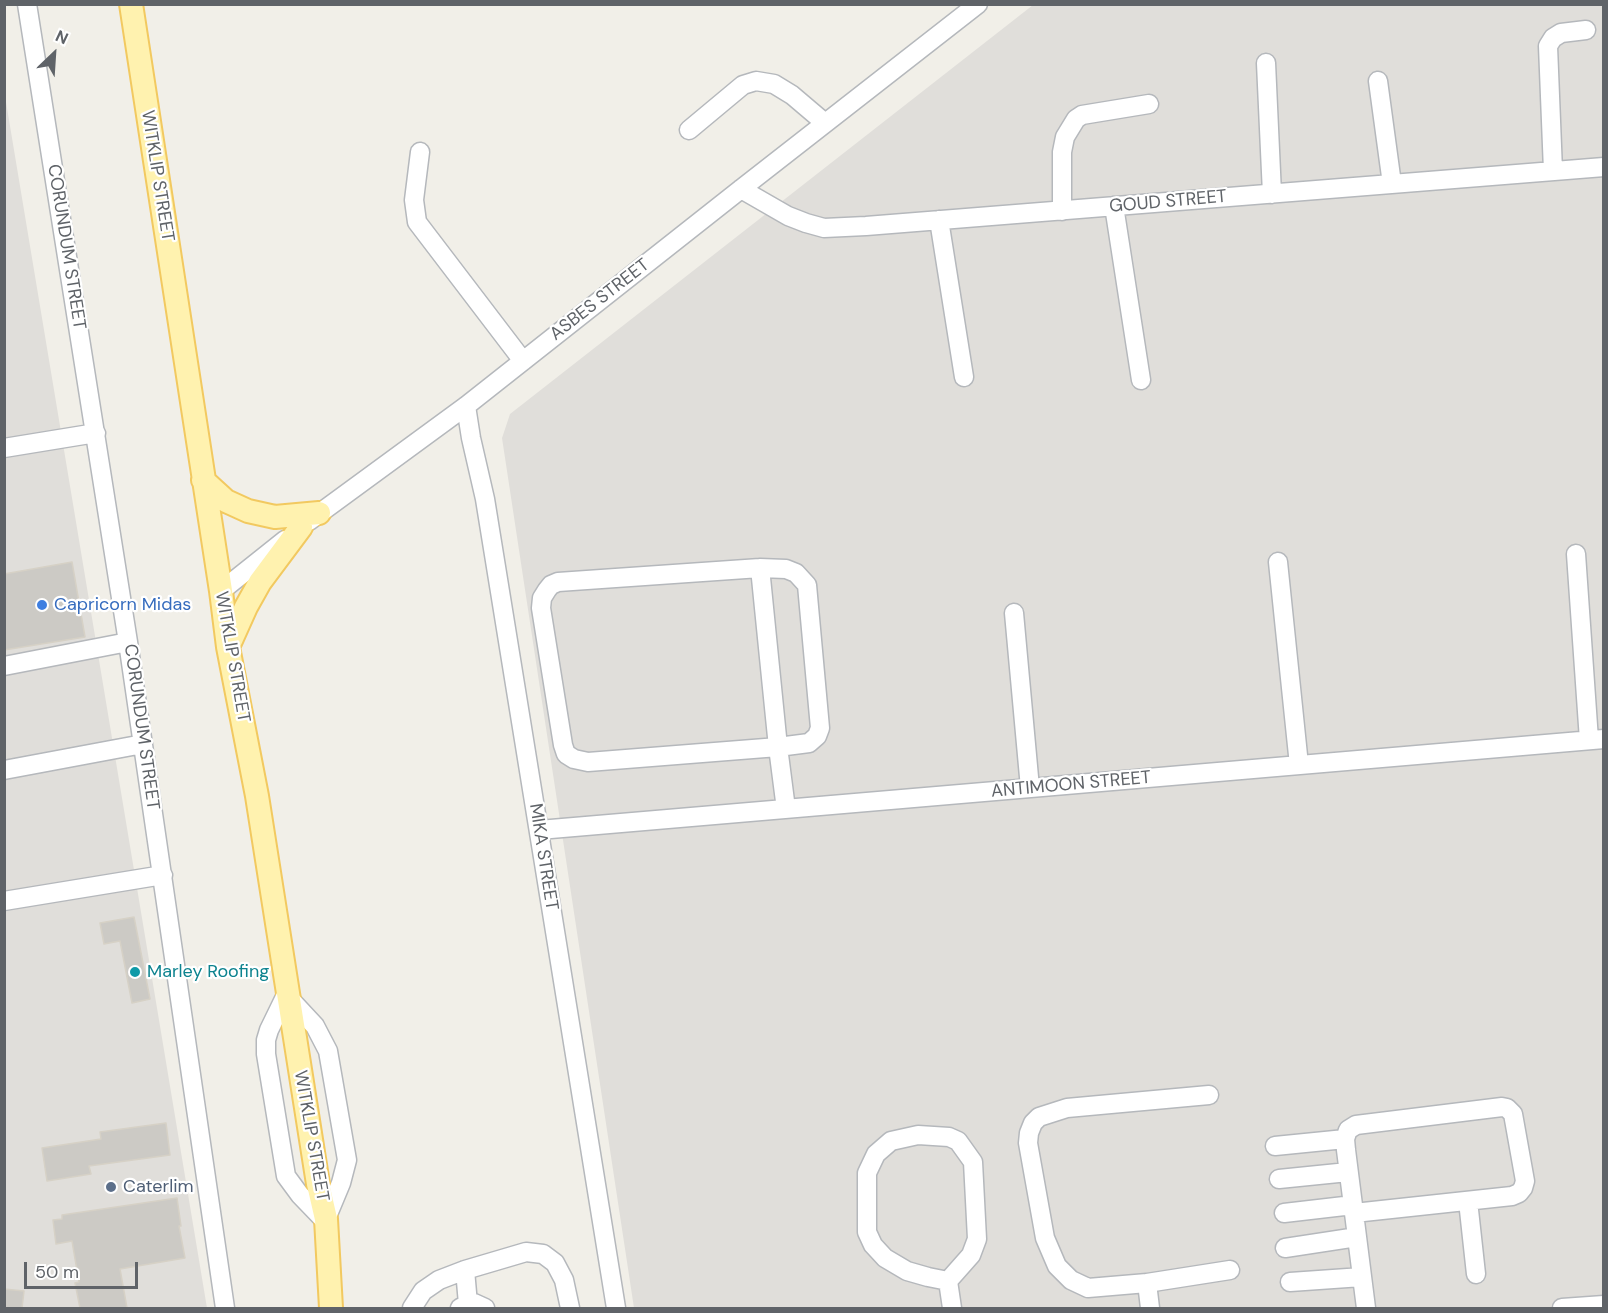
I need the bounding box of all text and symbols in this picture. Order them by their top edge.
north arrow [24,24,84,84]
text: N [52,25,72,49]
street label: WITKLIP STREET [136,109,178,243]
street label: CORUNDUM STREET [42,163,90,331]
street label: GOUD STREET [1108,186,1228,218]
street label: ASBES STREET [546,255,654,345]
street label: WITKLIP STREET [210,590,254,724]
place label: Capricorn Midas [54,594,191,616]
marker: Capricorn Midas [35,598,49,612]
street label: CORUNDUM STREET [119,643,163,811]
street label: ANTIMOON STREET [990,767,1152,803]
street label: MIKA STREET [524,802,562,912]
place label: Marley Roofing [147,961,269,983]
marker: Marley Roofing [128,965,142,979]
street label: WITKLIP STREET [289,1069,333,1203]
place label: Caterlim [123,1176,194,1198]
marker: Caterlim [104,1180,118,1194]
scale bar [27,1250,141,1288]
text: 50 m [35,1260,79,1284]

